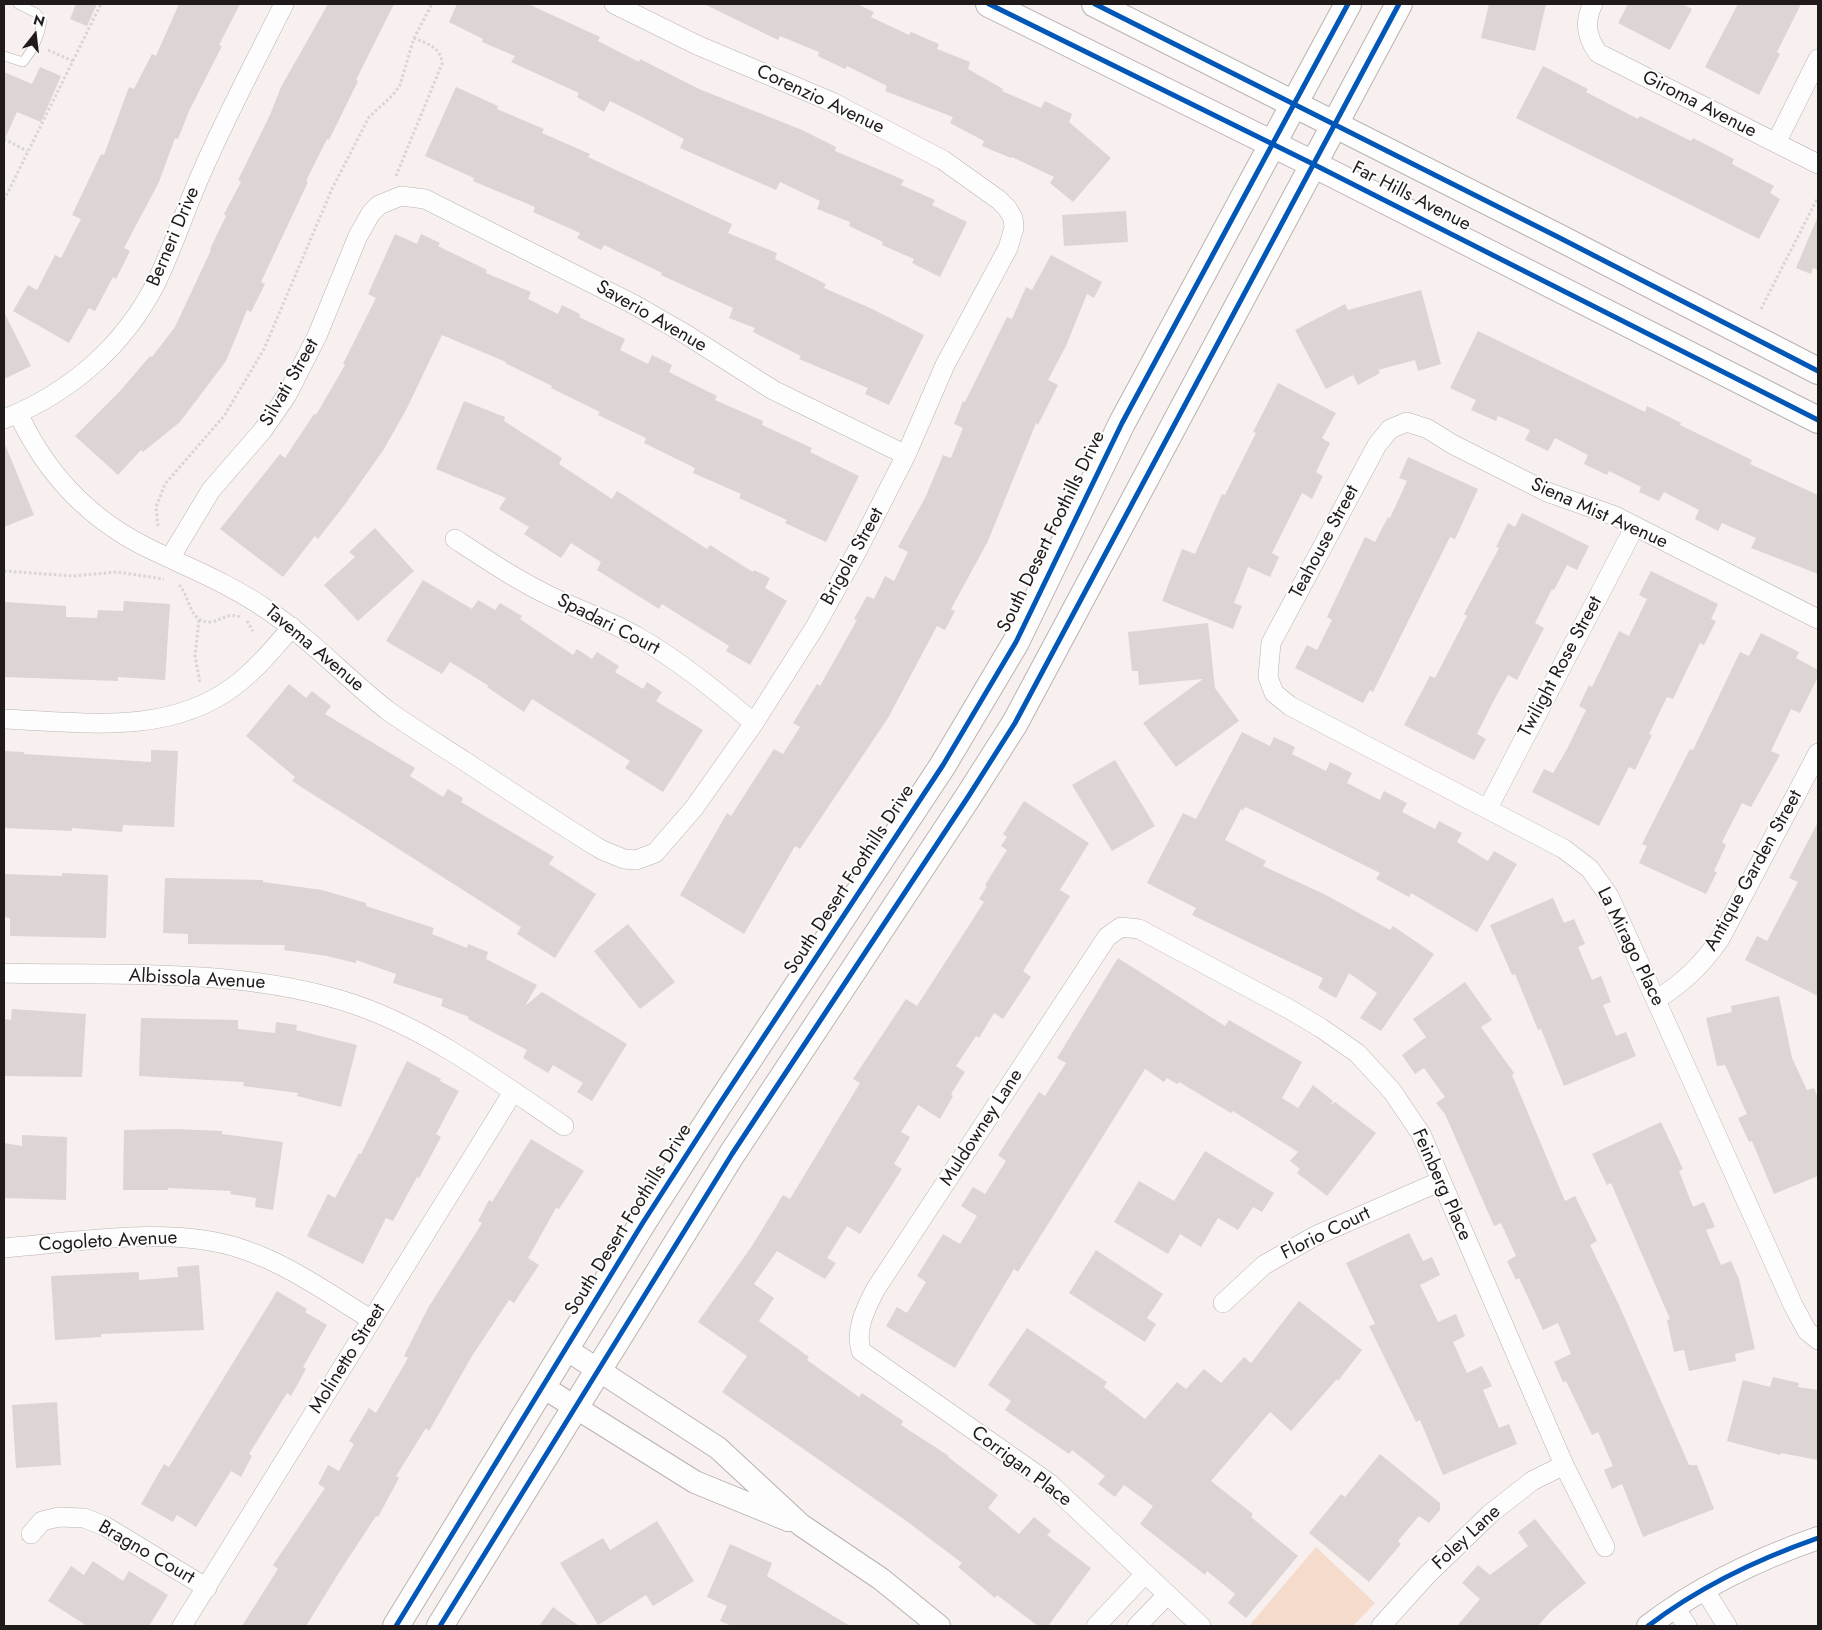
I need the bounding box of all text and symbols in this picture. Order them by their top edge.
text: N [31,9,47,32]
north arrow [10,10,60,60]
street label: Corenzio Avenue [753,60,887,140]
street label: Giroma Avenue [1638,66,1760,144]
street label: Far Hills Avenue [1348,157,1474,237]
street label: Berneri Drive [143,184,205,290]
street label: Saverio Avenue [592,276,710,358]
street label: Silvati Street [256,335,324,431]
street label: South Desert Foothills Drive [993,428,1111,636]
street label: Siena Mist Avenue [1527,474,1671,554]
street label: Teahouse Street [1286,482,1364,602]
street label: Brigola Street [817,504,889,610]
street label: Spadari Court [553,589,663,661]
street label: Twilight Rose Street [1514,593,1608,741]
street label: Tavema Avenue [260,601,368,697]
street label: South Desert Foothills Drive [780,781,920,979]
street label: Antique Garden Street [1700,787,1808,955]
street label: La Mirago Place [1591,884,1669,1010]
street label: Albissola Avenue [128,965,266,995]
street label: Muldowney Lane [936,1065,1028,1191]
street label: South Desert Foothills Drive [561,1120,697,1320]
street label: Feinberg Place [1406,1126,1476,1244]
street label: Florio Court [1278,1203,1374,1265]
street label: Cogoleto Avenue [38,1227,178,1257]
street label: Molinetto Street [305,1300,391,1418]
street label: Corrigan Place [966,1422,1076,1512]
street label: Foley Lane [1428,1501,1506,1575]
street label: Bragno Court [94,1516,198,1590]

